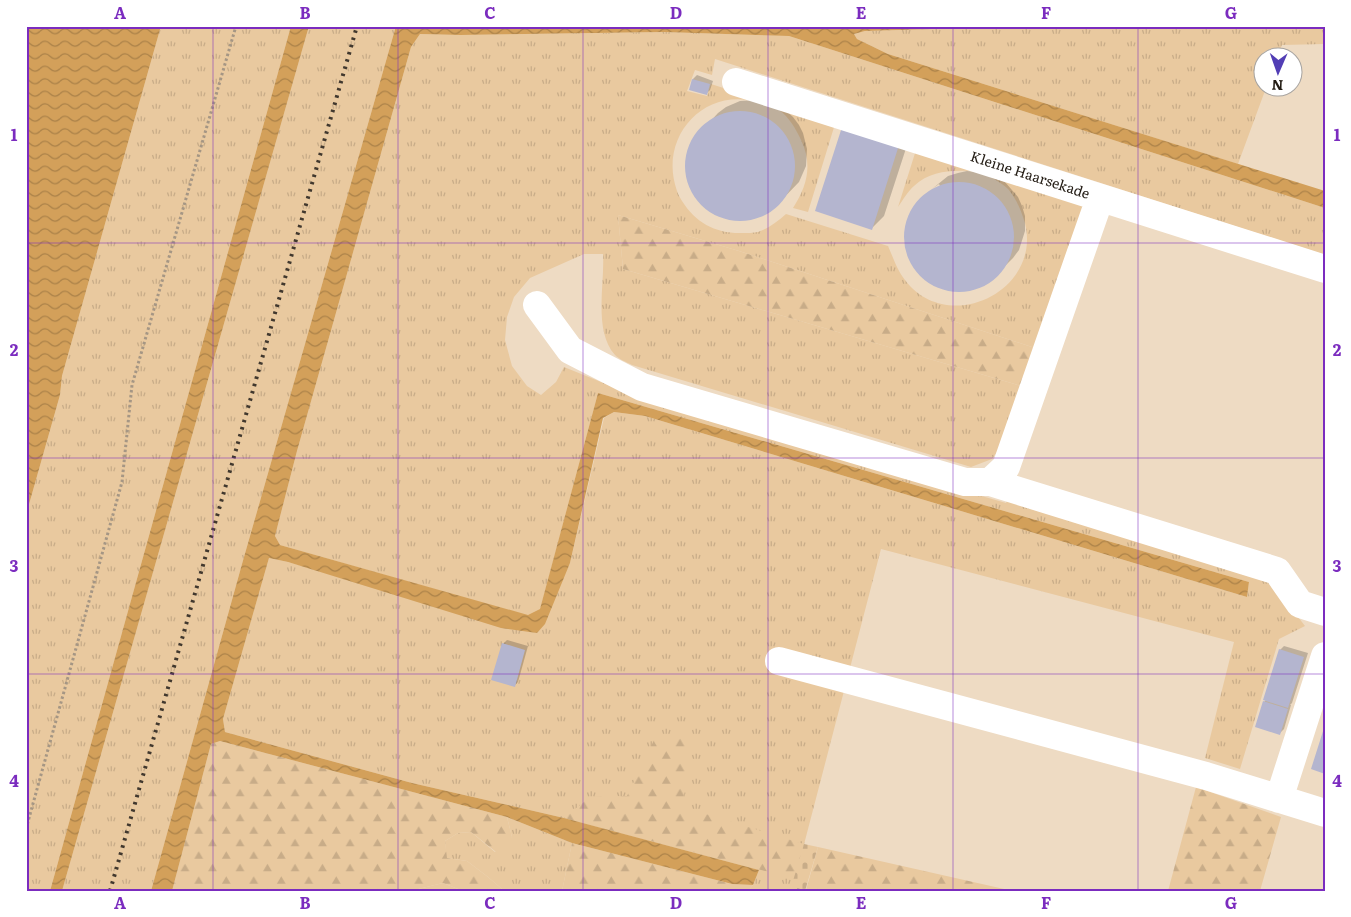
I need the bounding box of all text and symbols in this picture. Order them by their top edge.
text: A [114,0,126,24]
text: B [299,0,311,24]
text: C [484,0,496,24]
text: D [670,0,682,24]
text: E [856,0,867,24]
text: F [1041,0,1051,24]
text: G [1225,0,1237,24]
north arrow [1254,48,1304,98]
text: N [1271,76,1284,96]
text: 1 [11,122,18,146]
text: 1 [1334,122,1341,146]
street label: Kleine Haarsekade [968,145,1093,203]
text: 2 [10,337,19,361]
text: 2 [1333,337,1342,361]
text: 3 [10,553,19,577]
text: 3 [1333,553,1342,577]
text: 4 [9,768,19,792]
text: 4 [1332,768,1342,792]
text: A [114,890,126,914]
text: B [299,890,311,914]
text: C [484,890,496,914]
text: D [670,890,682,914]
text: E [856,890,867,914]
text: F [1041,890,1051,914]
text: G [1225,890,1237,914]

